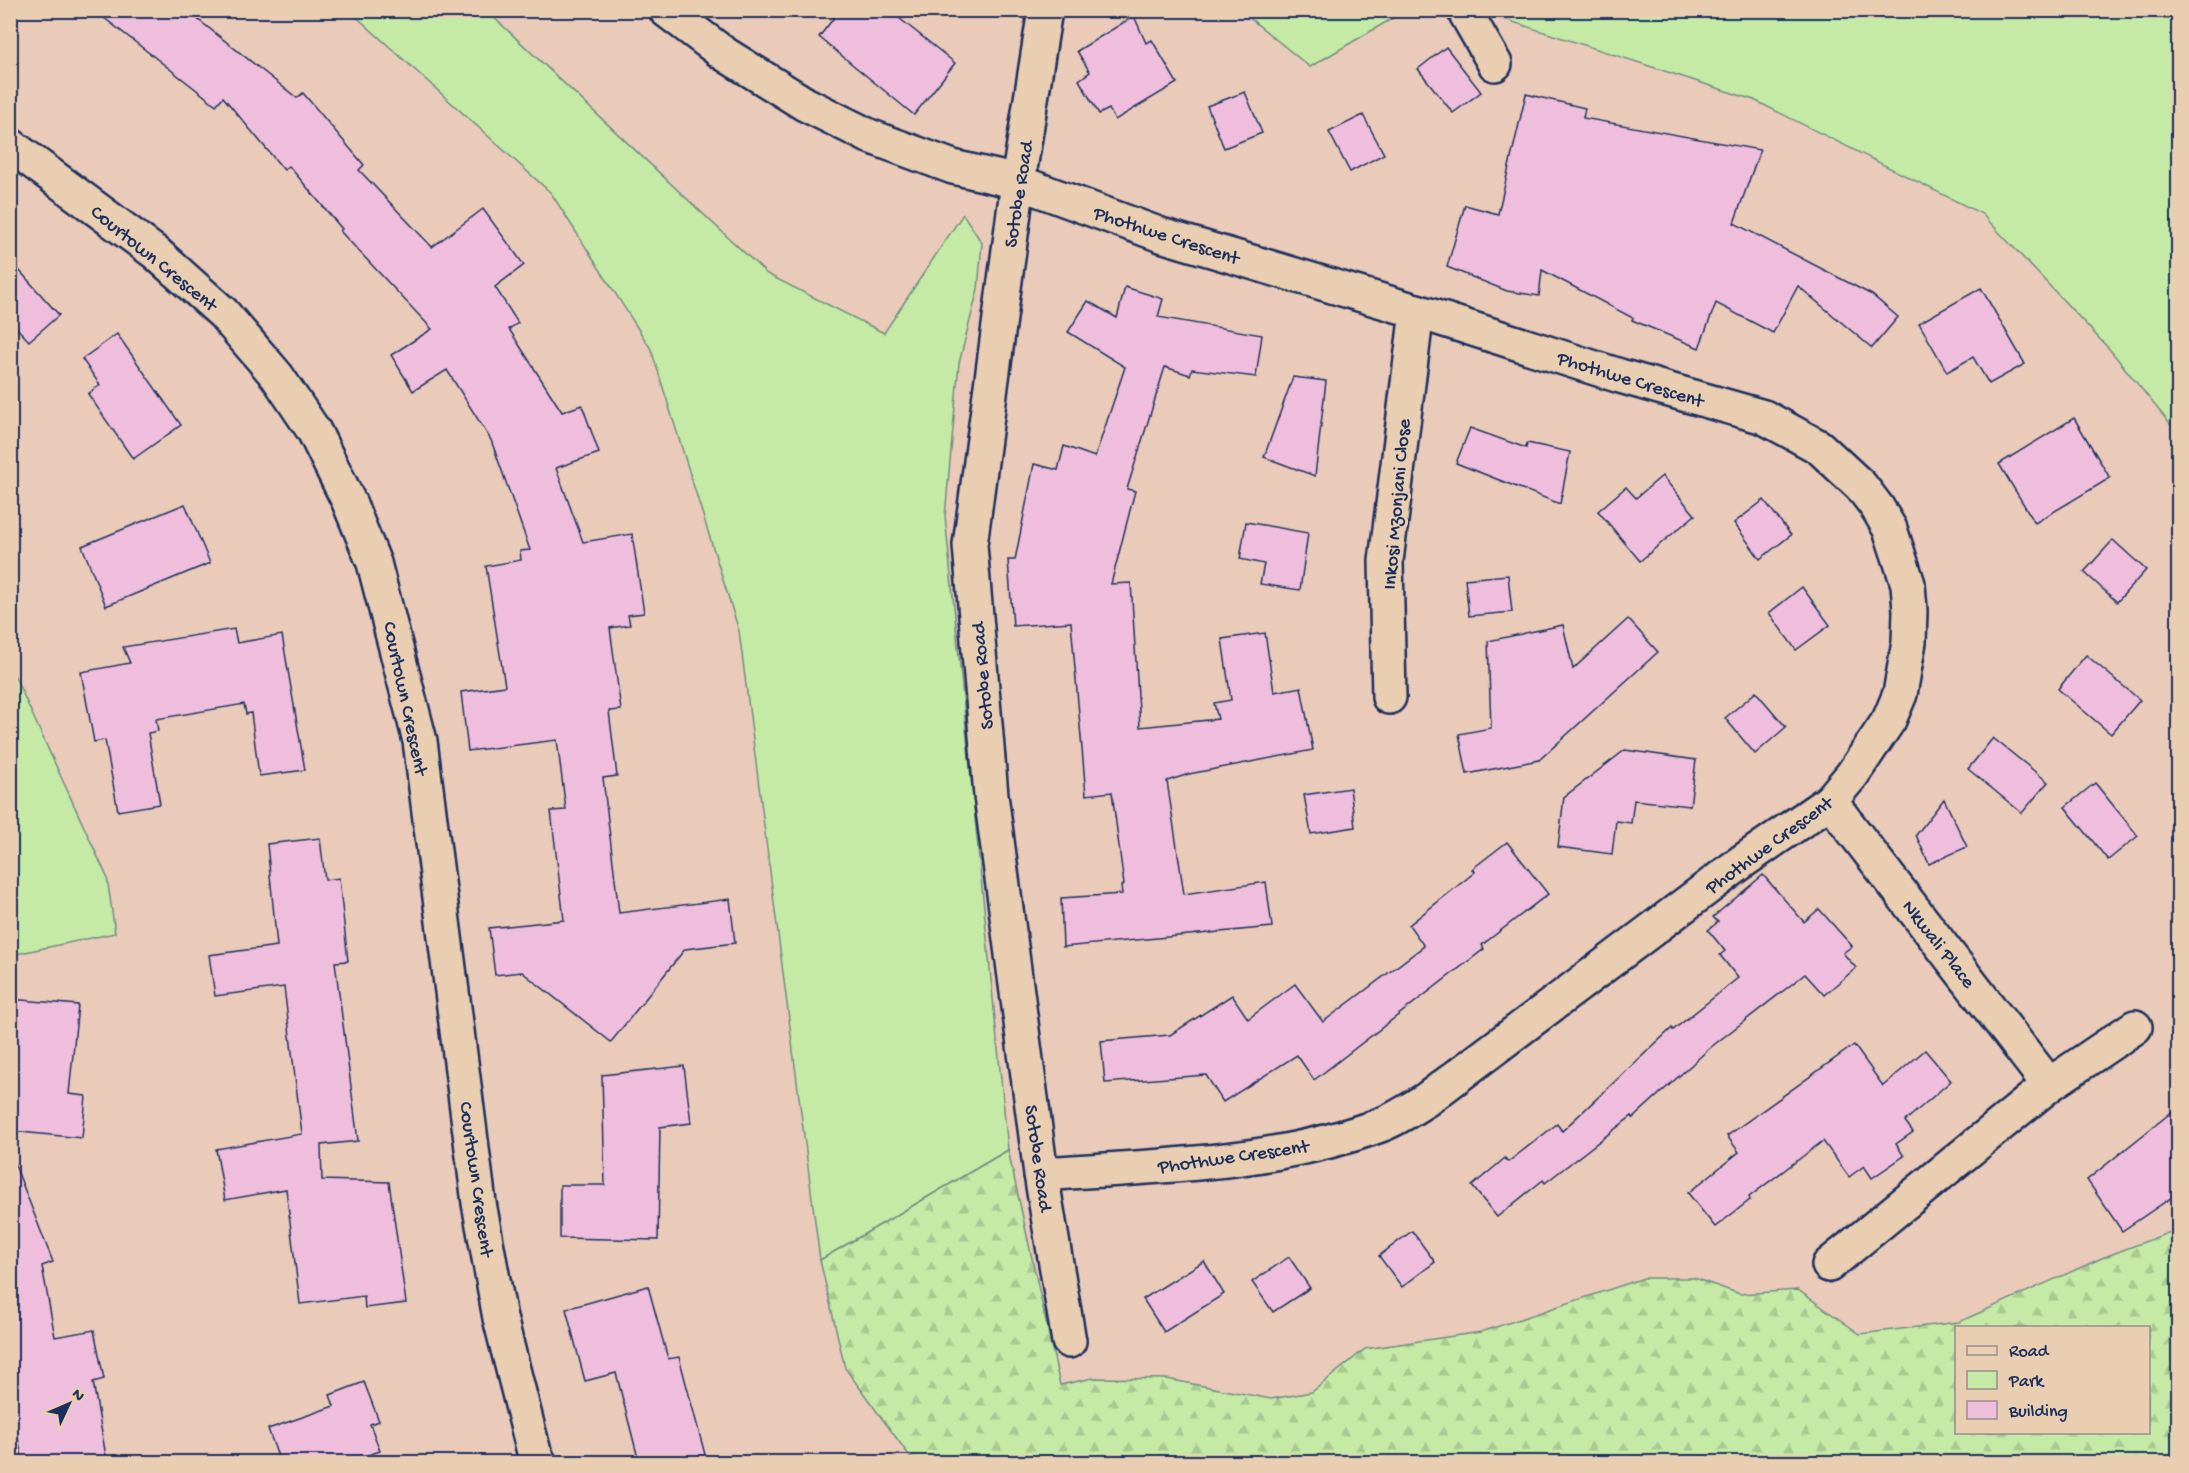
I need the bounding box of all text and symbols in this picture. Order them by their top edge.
street label: Sotobe Road [1001,137,1041,249]
street label: Courtown Crescent [85,202,222,319]
street label: Phothwe Crescent [1089,203,1244,272]
street label: Phothwe Crescent [1553,348,1708,415]
street label: Inkosi Mzonjani Close [1380,417,1417,591]
street label: Sotobe Road [968,619,1001,730]
street label: Courtown Crescent [376,620,431,779]
street label: Phothwe Crescent [1701,792,1840,901]
street label: Nkwali Place [1896,896,1979,994]
street label: Courtown Crescent [452,1100,497,1260]
street label: Sotobe Road [1018,1104,1056,1216]
street label: Phothwe Crescent [1156,1136,1312,1181]
legend [1955,1326,2150,1434]
text: Road [2009,1342,2050,1363]
text: Park [2008,1372,2045,1393]
north arrow [39,1374,99,1434]
text: N [67,1386,88,1407]
text: Building [2008,1402,2068,1423]

